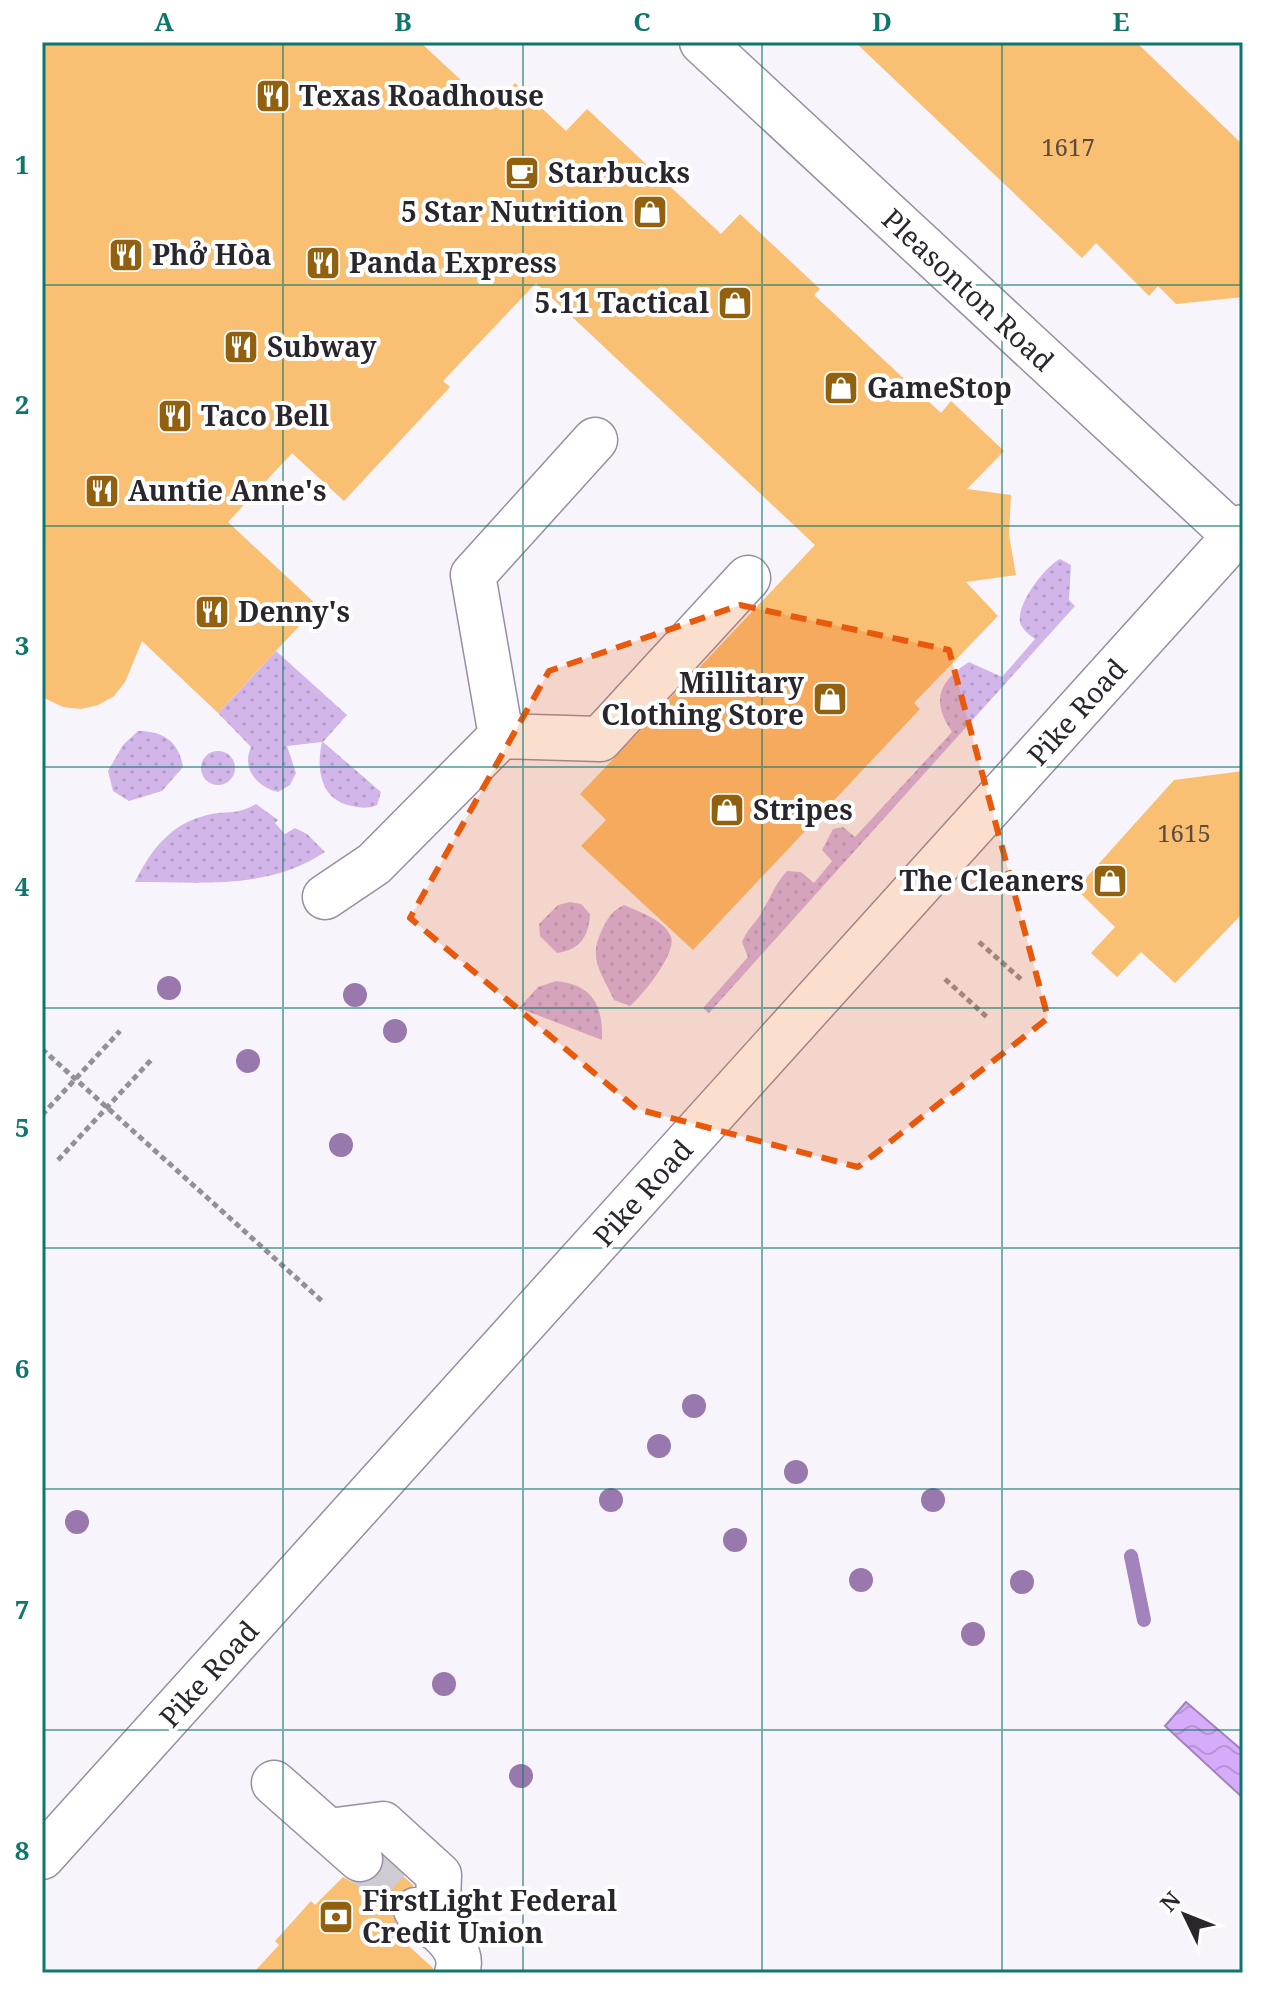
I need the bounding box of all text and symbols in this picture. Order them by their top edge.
text: A [154,3,174,39]
text: B [394,3,412,39]
text: C [633,3,651,39]
text: D [872,3,892,39]
text: E [1113,3,1130,39]
place label: Texas Roadhouse [299,76,544,114]
restaurant icon: Texas Roadhouse [254,77,292,115]
house number: 1617 [1041,130,1095,163]
text: 1 [15,146,29,182]
place label: Starbucks [548,153,690,191]
cafe icon: Starbucks [503,154,541,192]
place label: 5 Star Nutrition [401,192,624,230]
shop icon: 5 Star Nutrition [631,193,669,231]
street label: Pleasonton Road [875,200,1063,379]
place label: Phở Hòa [152,235,272,273]
restaurant icon: Phở Hòa [107,236,145,274]
place label: Panda Express [349,243,557,281]
restaurant icon: Panda Express [304,244,342,282]
place label: 5.11 Tactical [534,283,709,321]
shop icon: 5.11 Tactical [716,284,754,322]
place label: Subway [267,327,377,365]
restaurant icon: Subway [222,328,260,366]
place label: GameStop [867,368,1012,406]
shop icon: GameStop [822,369,860,407]
text: 2 [15,386,29,422]
place label: Taco Bell [201,396,329,434]
restaurant icon: Taco Bell [156,397,194,435]
place label: Auntie Anne's [128,471,326,509]
restaurant icon: Auntie Anne's [83,472,121,510]
place label: Denny's [238,592,350,630]
restaurant icon: Denny's [193,593,231,631]
text: 3 [15,627,29,663]
street label: Pike Road [1018,650,1134,773]
place label: Millitary Clothing Store [601,663,805,733]
shop icon: Millitary Clothing Store [811,680,849,718]
place label: Stripes [753,790,853,828]
shop icon: Stripes [708,791,746,829]
house number: 1615 [1157,816,1211,849]
place label: The Cleaners [900,861,1084,899]
shop icon: The Cleaners [1091,862,1129,900]
text: 4 [15,868,30,904]
text: 5 [15,1109,29,1145]
street label: Pike Road [584,1131,700,1254]
text: 6 [15,1350,29,1386]
text: 7 [15,1591,29,1627]
street label: Pike Road [150,1612,266,1735]
text: 8 [15,1832,29,1868]
north arrow [1145,1875,1225,1955]
place label: FirstLight Federal Credit Union [362,1881,617,1951]
text: N [1153,1884,1187,1917]
bank icon: FirstLight Federal Credit Union [317,1898,355,1936]

